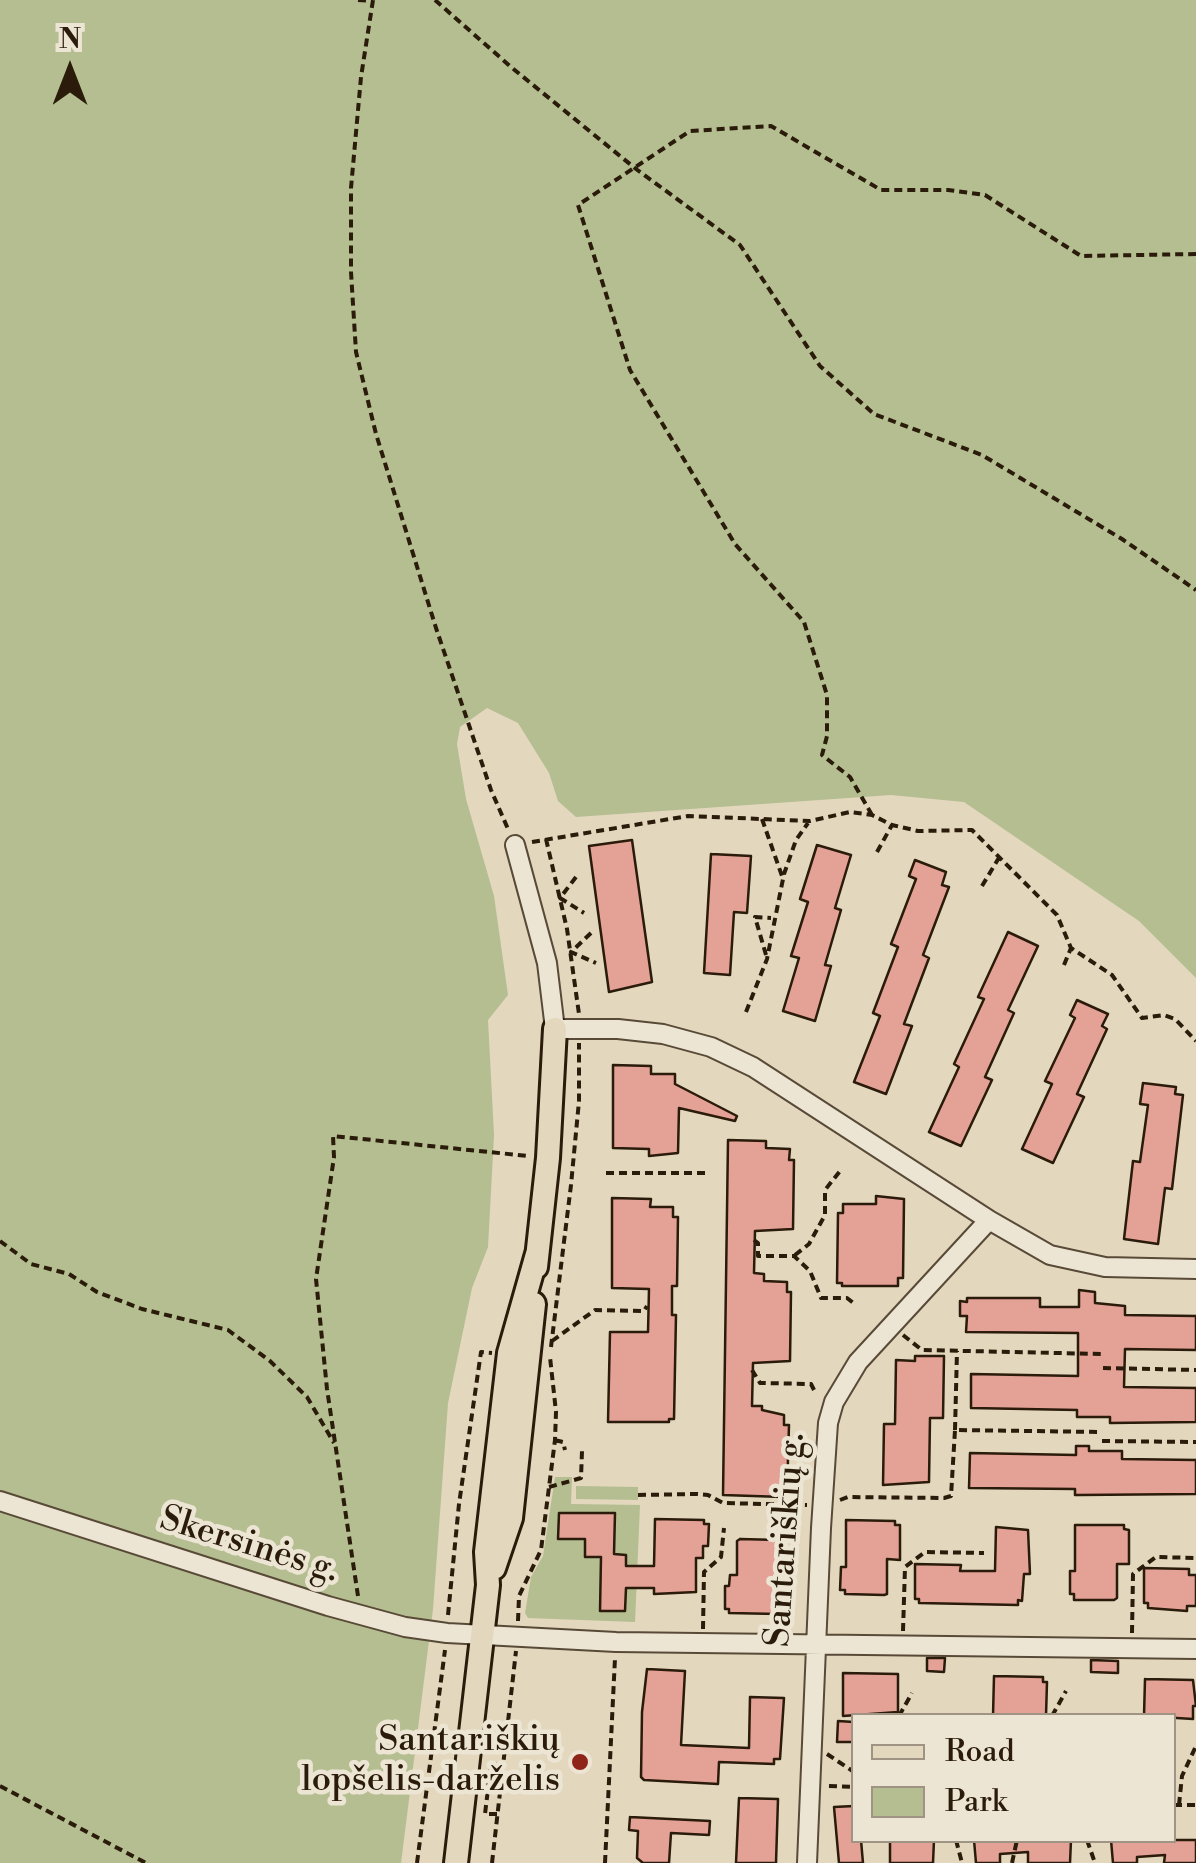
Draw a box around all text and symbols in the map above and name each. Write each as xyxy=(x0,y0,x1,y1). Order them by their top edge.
north arrow xyxy=(20,20,120,120)
text: N xyxy=(59,22,81,57)
street label: Santariškių g. xyxy=(759,1431,815,1649)
street label: Skersinės g. xyxy=(155,1499,343,1593)
legend xyxy=(851,1713,1176,1843)
place label: Santariškių lopšelis-darželis xyxy=(301,1721,560,1803)
text: Road xyxy=(945,1733,1015,1771)
marker: Santariškių lopšelis-darželis xyxy=(569,1751,591,1773)
text: Park xyxy=(945,1783,1007,1821)

